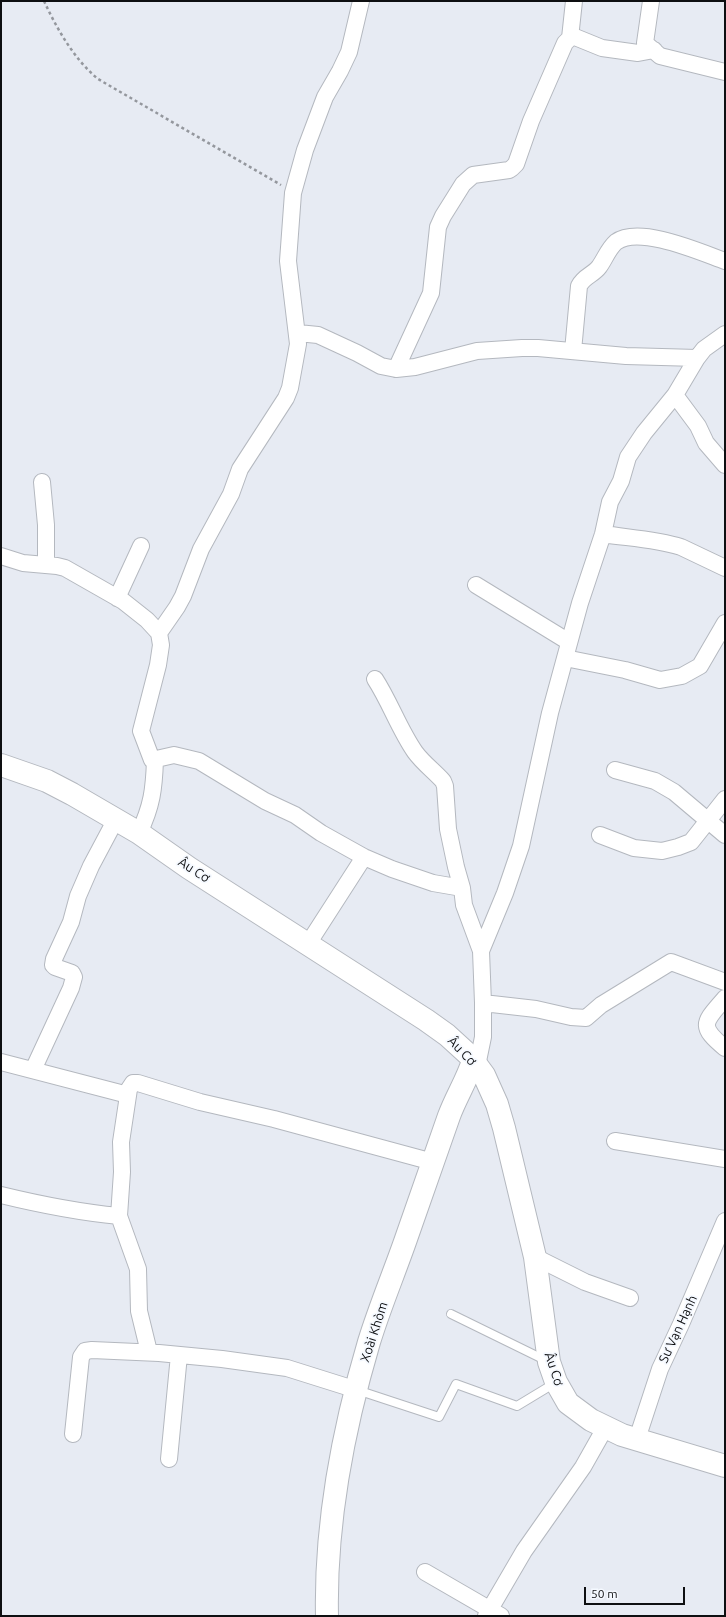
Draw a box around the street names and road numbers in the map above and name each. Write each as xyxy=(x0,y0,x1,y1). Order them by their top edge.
street label: Âu Cơ xyxy=(175,854,213,886)
street label: Âu Cơ xyxy=(444,1033,480,1069)
street label: Sư Vạn Hạnh xyxy=(655,1293,701,1365)
street label: Xoài Khòm xyxy=(357,1300,391,1364)
street label: Âu Cơ xyxy=(541,1350,567,1388)

